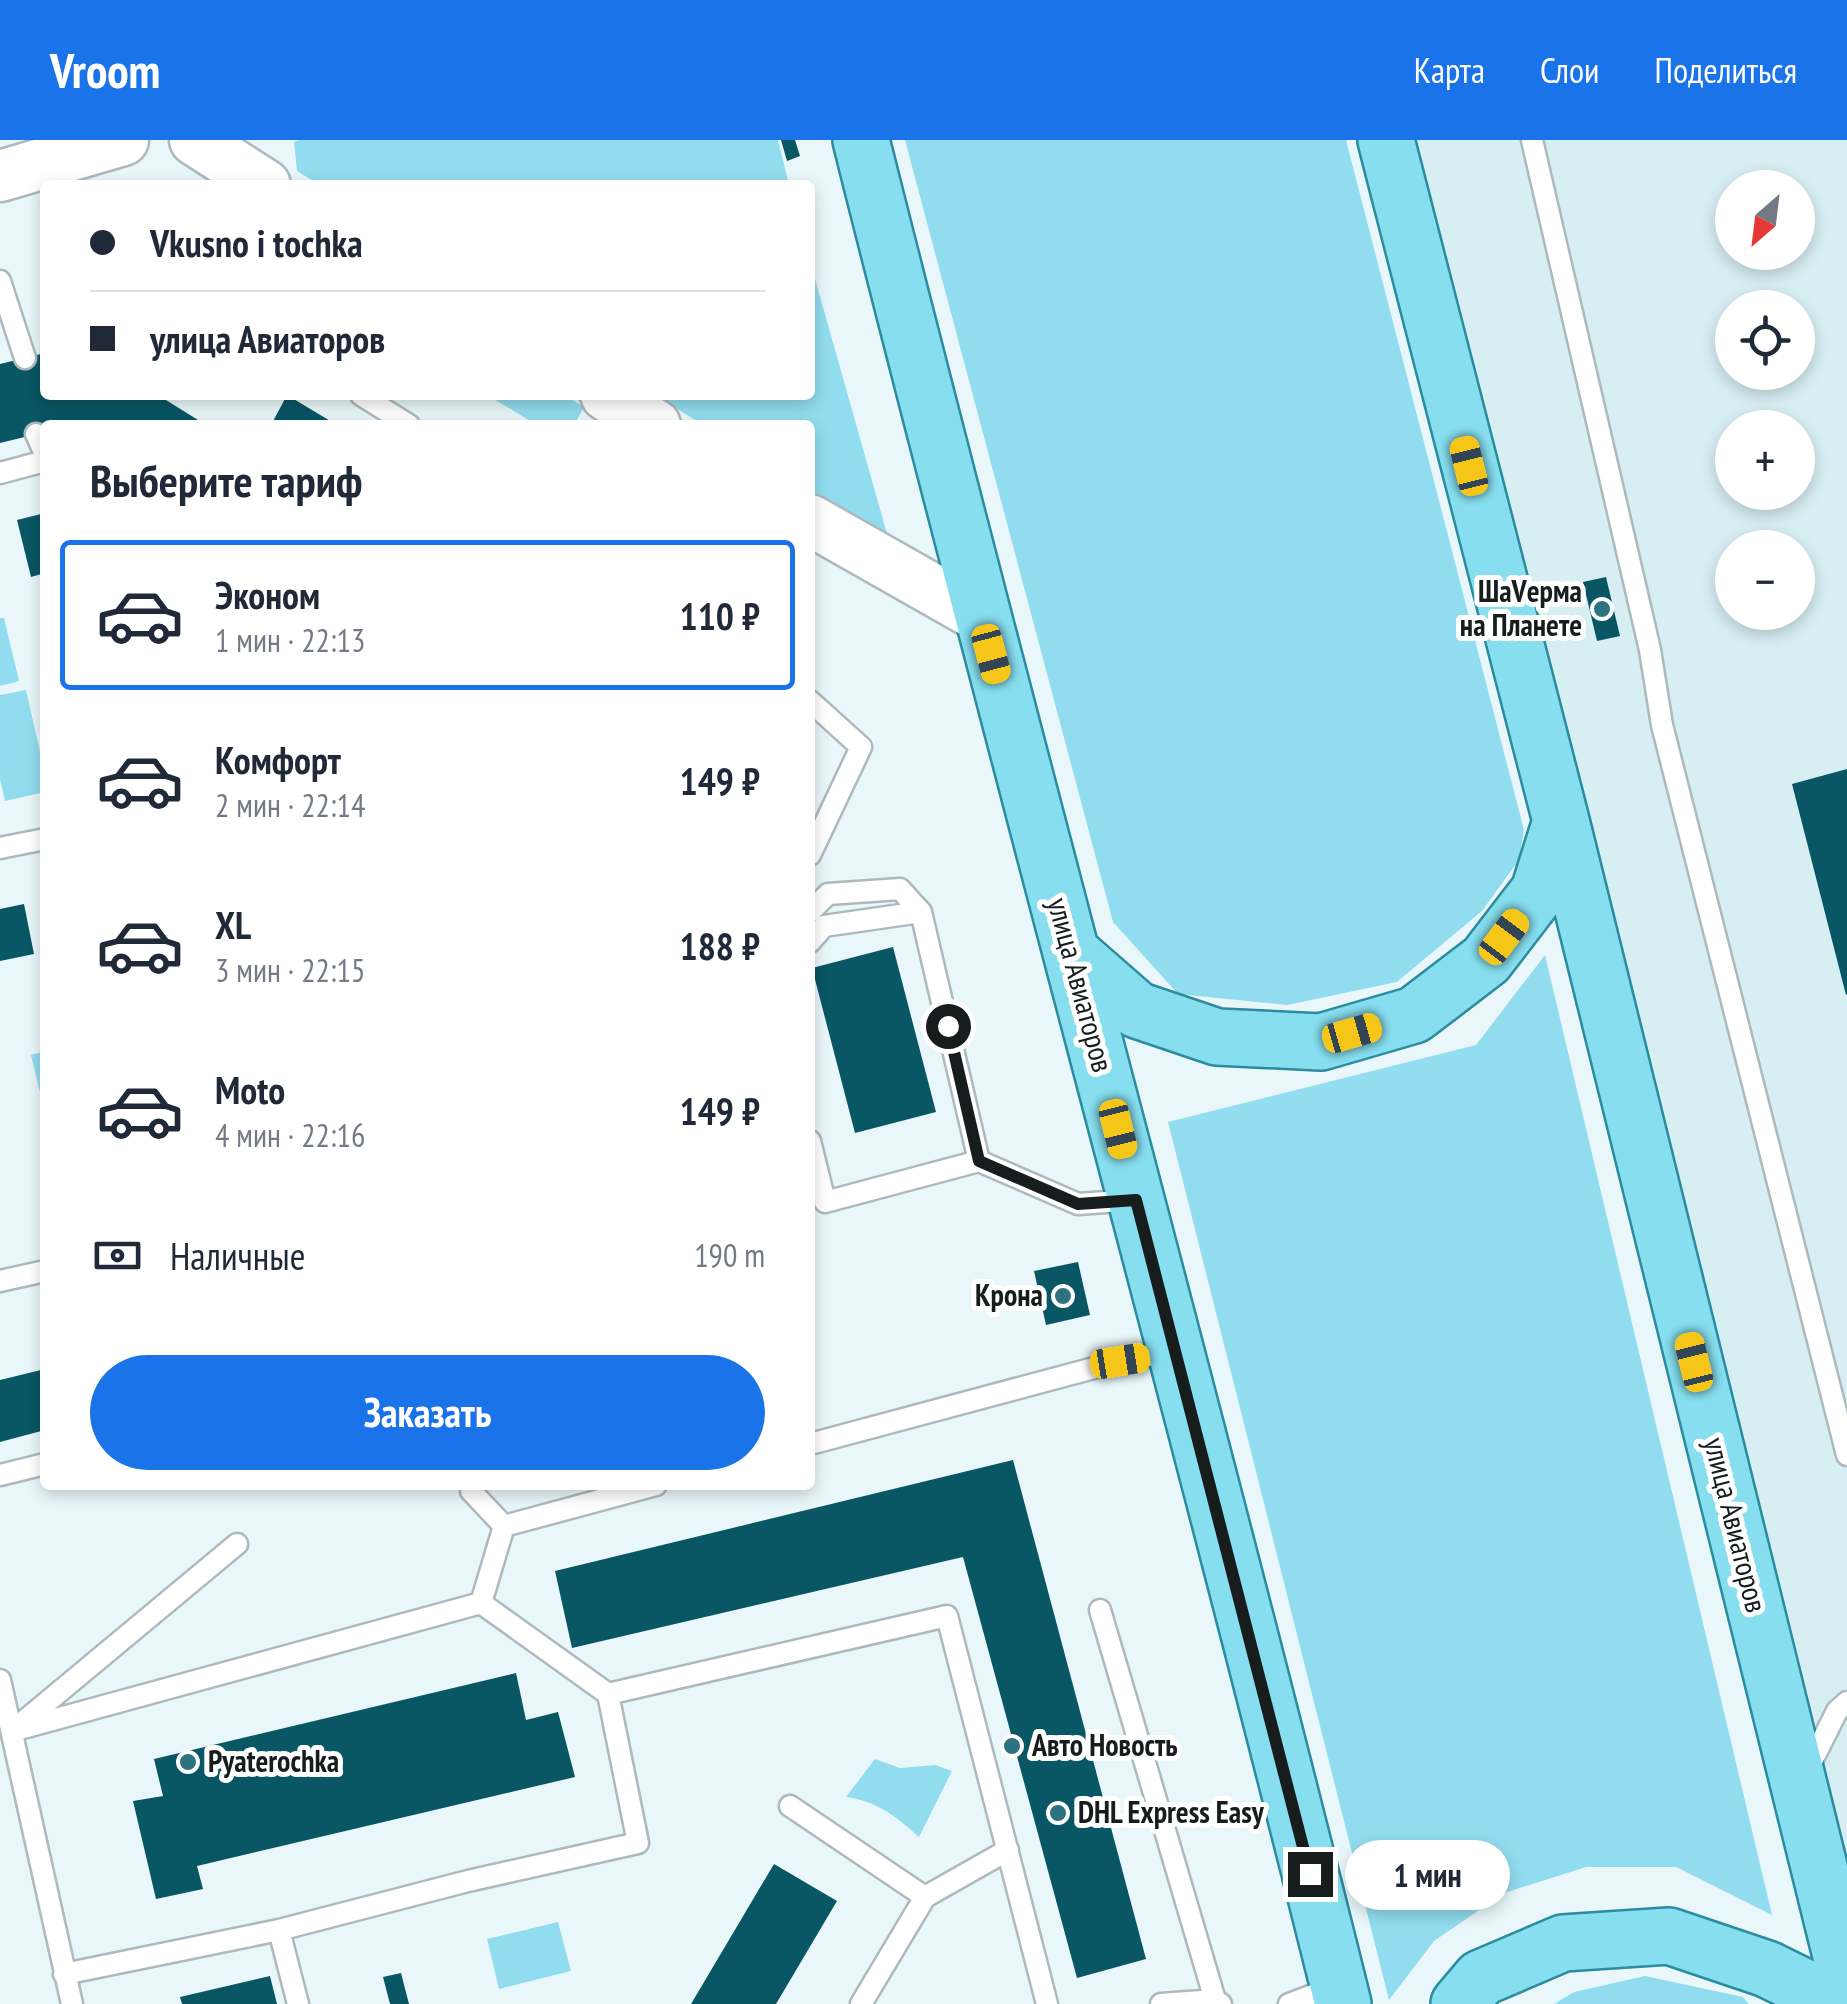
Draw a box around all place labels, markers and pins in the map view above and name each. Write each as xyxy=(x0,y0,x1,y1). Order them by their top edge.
place label: ШаVерма на Планете xyxy=(1460,571,1582,644)
marker: ШаVерма на Планете xyxy=(1591,598,1613,620)
place label: Крона xyxy=(975,1275,1043,1314)
marker: Крона xyxy=(1052,1285,1074,1307)
place label: Авто Новость xyxy=(1031,1725,1178,1764)
marker: Авто Новость xyxy=(1001,1735,1023,1757)
place label: Pyaterochka xyxy=(208,1741,339,1780)
marker: Pyaterochka xyxy=(177,1751,199,1773)
place label: DHL Express Easy xyxy=(1078,1792,1265,1831)
marker: DHL Express Easy xyxy=(1047,1802,1069,1824)

